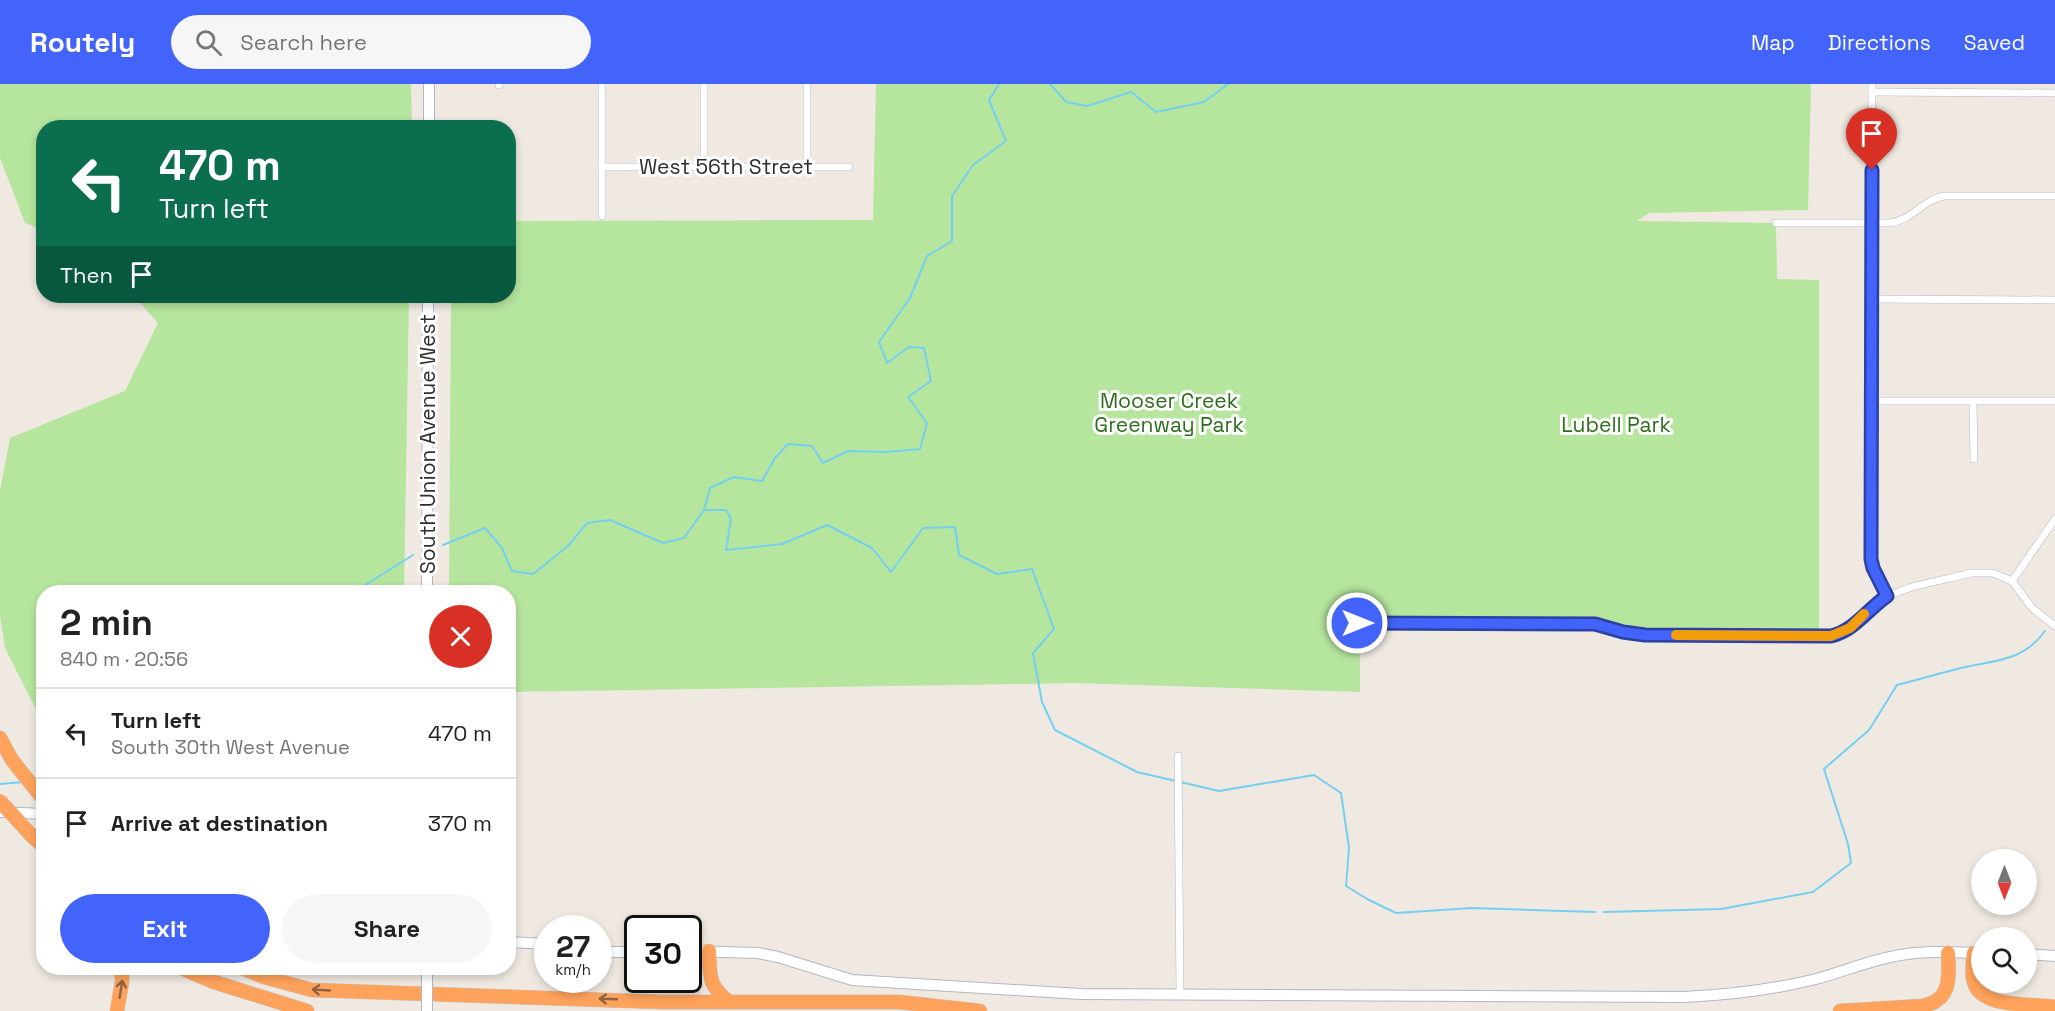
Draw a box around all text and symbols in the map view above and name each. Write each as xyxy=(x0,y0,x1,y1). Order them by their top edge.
search box xyxy=(171,15,591,69)
text: Routely xyxy=(30,24,135,60)
icon: search xyxy=(192,26,225,59)
text: Search here xyxy=(240,28,367,56)
text: Map xyxy=(1751,29,1795,56)
text: Directions xyxy=(1828,29,1931,56)
text: Saved xyxy=(1964,29,2025,56)
pin xyxy=(1846,108,1897,170)
icon: arrive xyxy=(1855,117,1888,150)
text: 470 m xyxy=(159,139,281,192)
icon: left xyxy=(60,144,138,222)
street label: West 56th Street xyxy=(639,153,813,180)
text: Turn left xyxy=(159,191,269,226)
icon: arrive xyxy=(125,258,158,291)
text: Then xyxy=(60,261,113,289)
street label: South Union Avenue West xyxy=(414,314,441,574)
park label: Mooser Creek Greenway Park xyxy=(1094,387,1244,438)
park label: Lubell Park xyxy=(1561,411,1671,438)
position arrow xyxy=(1325,591,1389,655)
text: 2 min xyxy=(60,600,153,646)
button: close xyxy=(429,605,492,668)
text: 840 m · 20:56 xyxy=(60,646,188,672)
text: Turn left xyxy=(111,706,201,734)
icon: left xyxy=(60,717,93,750)
text: 470 m xyxy=(428,719,492,747)
text: South 30th West Avenue xyxy=(111,734,350,760)
icon: arrive xyxy=(60,807,93,840)
text: Arrive at destination xyxy=(111,809,328,837)
text: 370 m xyxy=(428,809,492,837)
north arrow xyxy=(1971,849,2037,915)
map controls xyxy=(1971,849,2037,993)
button: Exit xyxy=(60,894,270,963)
button: Share xyxy=(282,894,492,963)
speed limit sign: 30 xyxy=(624,915,702,993)
text: 27 xyxy=(556,927,590,966)
button: search xyxy=(1971,927,2037,993)
text: km/h xyxy=(555,960,591,979)
one-way arrow xyxy=(115,980,126,1000)
one-way arrow xyxy=(311,985,331,996)
one-way arrow xyxy=(598,994,618,1005)

